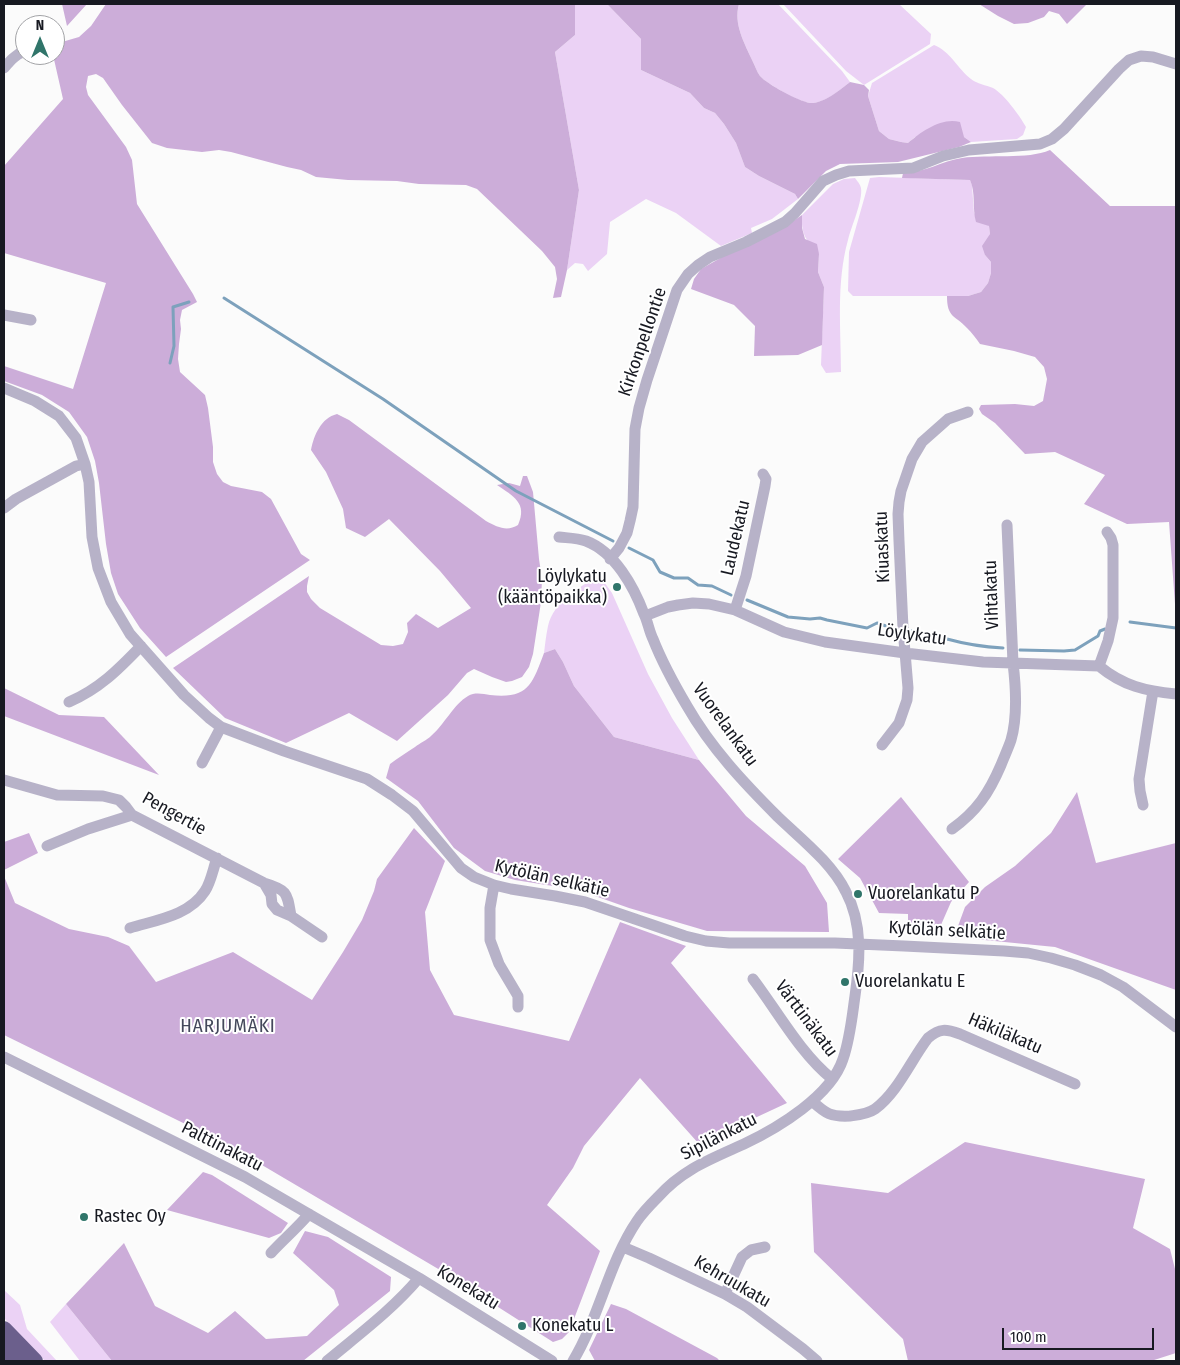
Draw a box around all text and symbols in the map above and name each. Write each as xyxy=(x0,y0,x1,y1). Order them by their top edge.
north arrow xyxy=(15,15,65,65)
text: N xyxy=(36,17,44,34)
street label: Kirkonpellontie xyxy=(614,285,672,399)
street label: Laudekatu xyxy=(717,498,755,578)
street label: Kiuaskatu xyxy=(871,511,895,583)
street label: Vihtakatu xyxy=(980,560,1004,630)
place label: Löylykatu (kääntöpaikka) xyxy=(498,566,607,608)
marker: Löylykatu (kääntöpaikka) xyxy=(611,581,623,593)
street label: Löylykatu xyxy=(876,619,948,651)
street label: Vuorelankatu xyxy=(688,679,762,771)
street label: Pengertie xyxy=(138,788,210,840)
street label: Kytölän selkätie xyxy=(492,855,612,903)
place label: Vuorelankatu P xyxy=(868,883,979,905)
marker: Vuorelankatu P xyxy=(852,888,864,900)
street label: Kytölän selkätie xyxy=(888,917,1006,945)
place label: Vuorelankatu E xyxy=(855,971,965,993)
street label: Värttinäkatu xyxy=(770,976,842,1062)
marker: Vuorelankatu E xyxy=(839,976,851,988)
street label: Häkiläkatu xyxy=(965,1009,1045,1059)
district label: HARJUMÄKI xyxy=(179,1016,277,1038)
street label: Sipilänkatu xyxy=(677,1109,761,1165)
street label: Palttinakatu xyxy=(178,1117,266,1177)
place label: Rastec Oy xyxy=(94,1206,166,1228)
marker: Rastec Oy xyxy=(78,1211,90,1223)
street label: Kehruukatu xyxy=(690,1251,774,1313)
street label: Konekatu xyxy=(433,1261,503,1315)
place label: Konekatu L xyxy=(532,1315,614,1337)
scale bar xyxy=(1005,1318,1158,1350)
marker: Konekatu L xyxy=(516,1320,528,1332)
text: 100 m xyxy=(1010,1328,1047,1346)

